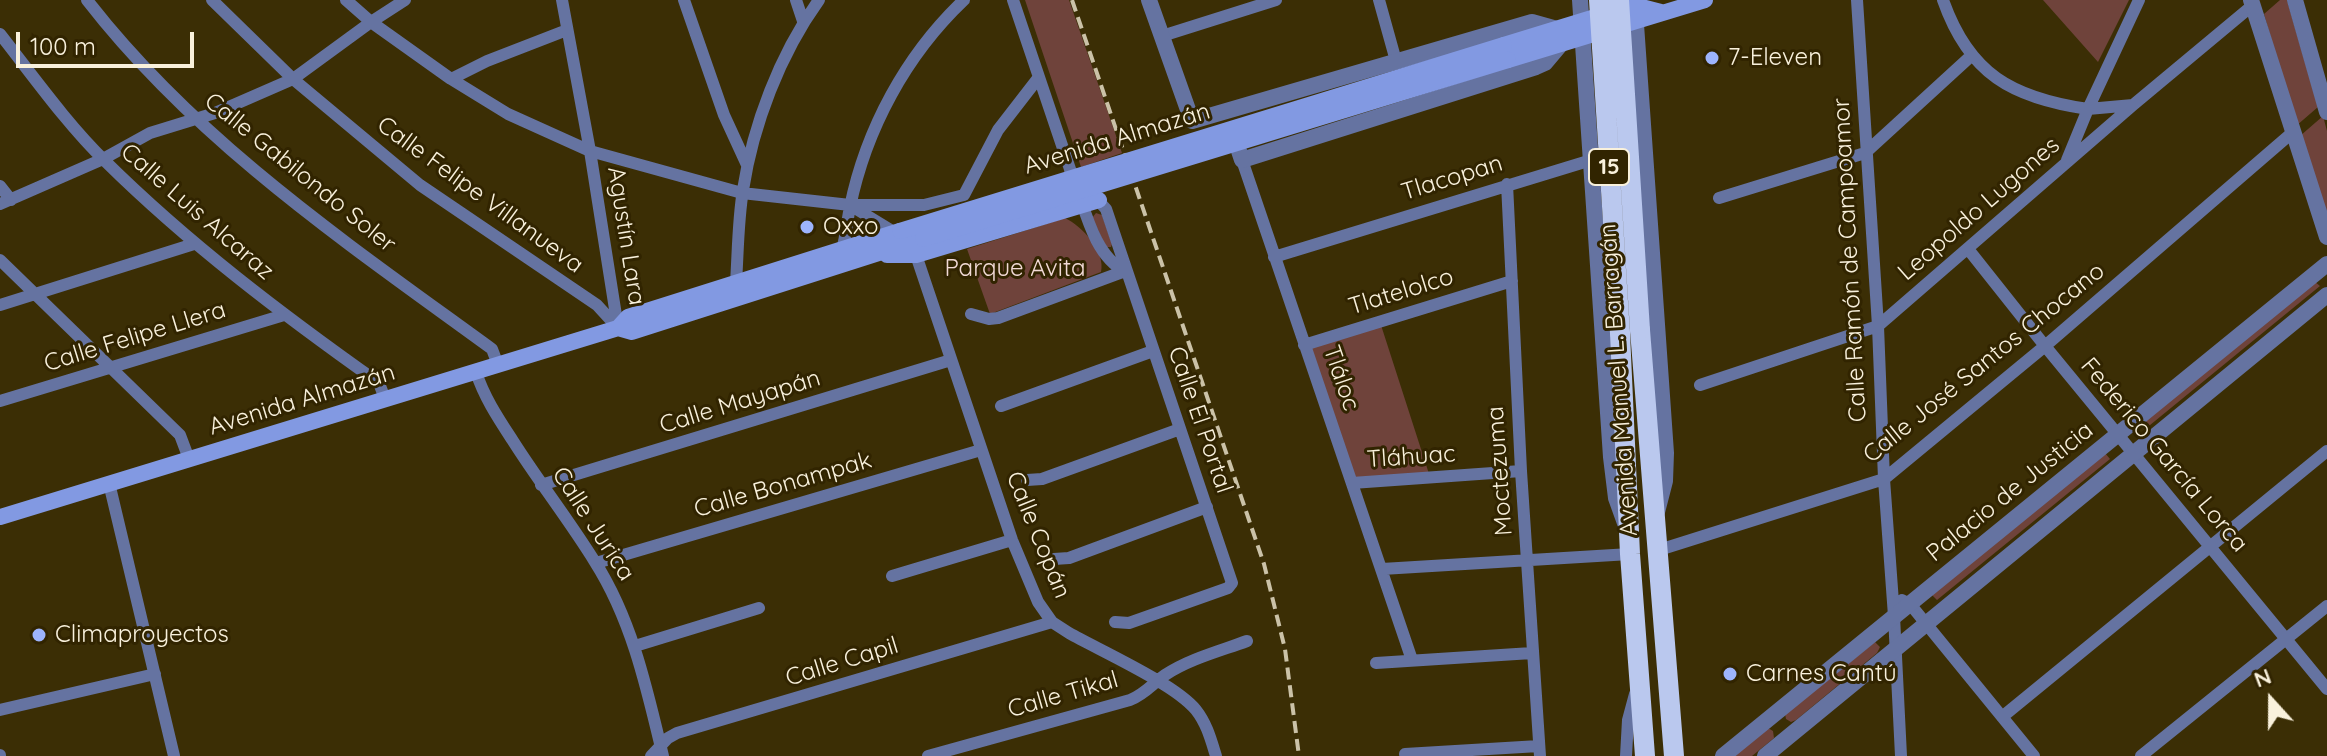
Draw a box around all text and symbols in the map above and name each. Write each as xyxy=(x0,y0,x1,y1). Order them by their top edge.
scale bar xyxy=(20,16,198,66)
text: 100 m xyxy=(30,31,96,61)
place label: 7-Eleven xyxy=(1728,44,1822,72)
marker: 7-Eleven xyxy=(1703,49,1721,67)
street label: Calle Gabilondo Soler xyxy=(199,87,401,259)
street label: Avenida Almazán xyxy=(1020,97,1214,181)
street label: Calle Ramón de Campoamor xyxy=(1827,97,1873,423)
street label: Calle Felipe Villanueva xyxy=(371,110,589,280)
street label: Leopoldo Lugones xyxy=(1892,131,2066,287)
street label: Calle Luis Alcaraz xyxy=(115,138,279,286)
street label: Tlacopan xyxy=(1398,149,1506,207)
road number: 15 xyxy=(1589,149,1629,185)
street label: Agustín Lara xyxy=(601,165,651,307)
place label: Oxxo xyxy=(823,213,879,241)
marker: Oxxo xyxy=(798,218,816,236)
street label: Avenida Manuel L. Barragán xyxy=(1594,223,1644,537)
park label: Parque Avita xyxy=(944,255,1086,283)
street label: Calle José Santos Chocano xyxy=(1858,257,2110,469)
street label: Tlatelolco xyxy=(1345,262,1457,322)
street label: Calle Felipe Llera xyxy=(41,296,229,378)
street label: Tláloc xyxy=(1317,342,1365,414)
street label: Calle El Portal xyxy=(1162,343,1238,497)
street label: Federico García Lorca xyxy=(2074,352,2254,558)
street label: Avenida Almazán xyxy=(205,358,399,442)
street label: Calle Mayapán xyxy=(656,364,824,440)
street label: Moctezuma xyxy=(1481,405,1519,537)
street label: Palacio de Justicia xyxy=(1921,416,2099,568)
street label: Tláhuac xyxy=(1366,440,1456,474)
street label: Calle Bonampak xyxy=(691,446,875,524)
street label: Calle Jurica xyxy=(546,462,640,586)
street label: Calle Copán xyxy=(1000,467,1076,603)
place label: Climaproyectos xyxy=(55,621,229,649)
marker: Climaproyectos xyxy=(30,626,48,644)
street label: Calle Capil xyxy=(782,631,902,693)
place label: Carnes Cantú xyxy=(1746,660,1897,688)
north arrow xyxy=(2231,660,2311,740)
text: N xyxy=(2250,662,2275,694)
marker: Carnes Cantú xyxy=(1721,665,1739,683)
street label: Calle Tikal xyxy=(1004,666,1122,724)

